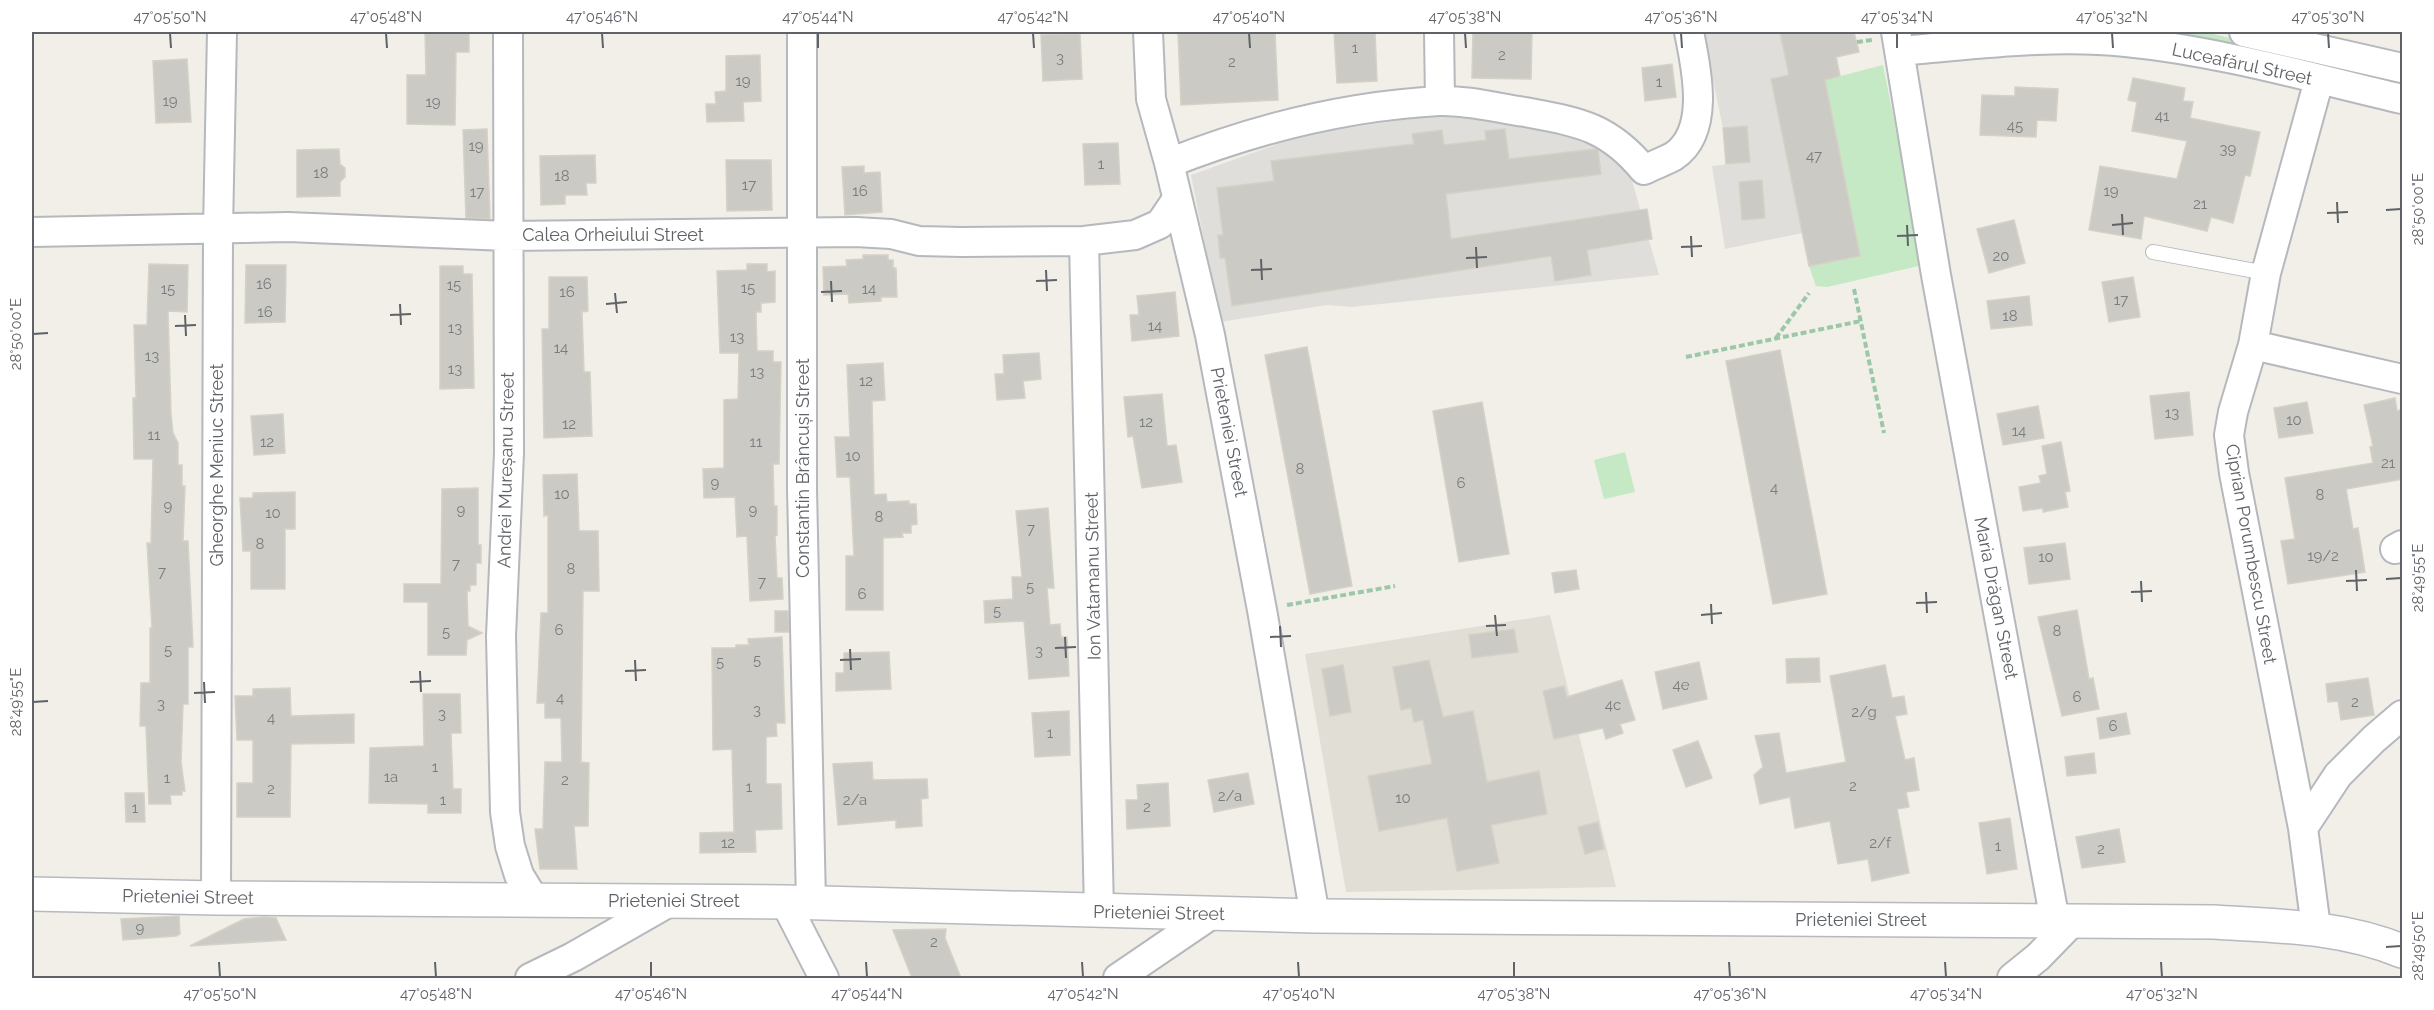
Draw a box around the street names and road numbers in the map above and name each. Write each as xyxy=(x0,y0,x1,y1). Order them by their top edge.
street label: Luceafărul Street xyxy=(2170,38,2314,89)
street label: Calea Orheiului Street xyxy=(522,224,704,245)
street label: Constantin Brâncuși Street xyxy=(792,358,813,578)
street label: Gheorghe Meniuc Street xyxy=(206,363,227,567)
street label: Prieteniei Street xyxy=(1207,365,1252,499)
street label: Andrei Mureșanu Street xyxy=(493,372,518,568)
street label: Ciprian Porumbescu Street xyxy=(2222,442,2281,666)
street label: Ion Vatamanu Street xyxy=(1081,492,1104,660)
street label: Maria Drăgan Street xyxy=(1970,515,2023,681)
street label: Prieteniei Street xyxy=(122,885,254,908)
street label: Prieteniei Street xyxy=(608,890,740,911)
street label: Prieteniei Street xyxy=(1093,901,1225,924)
street label: Prieteniei Street xyxy=(1795,909,1927,930)

